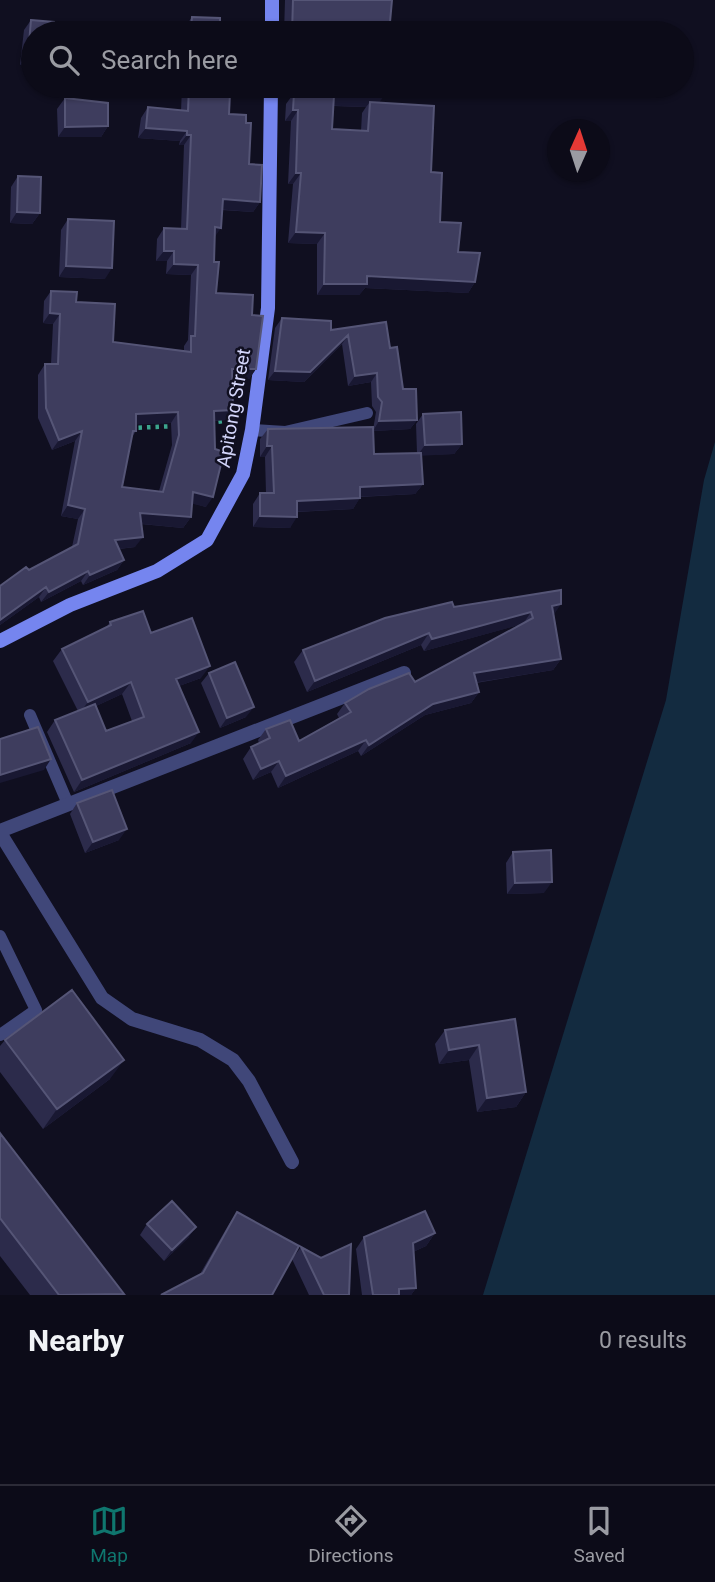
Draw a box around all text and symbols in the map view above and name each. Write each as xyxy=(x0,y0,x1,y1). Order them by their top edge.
search box xyxy=(21,21,694,98)
icon: search xyxy=(45,41,83,79)
text: Search here xyxy=(101,45,238,75)
north arrow xyxy=(547,119,610,182)
street label: Apitong Street xyxy=(212,347,255,469)
text: Nearby xyxy=(28,1323,124,1358)
text: 0 results xyxy=(599,1327,687,1354)
tab: Map xyxy=(90,1502,128,1567)
tab: Directions xyxy=(308,1502,393,1567)
tab: Saved xyxy=(574,1502,625,1567)

